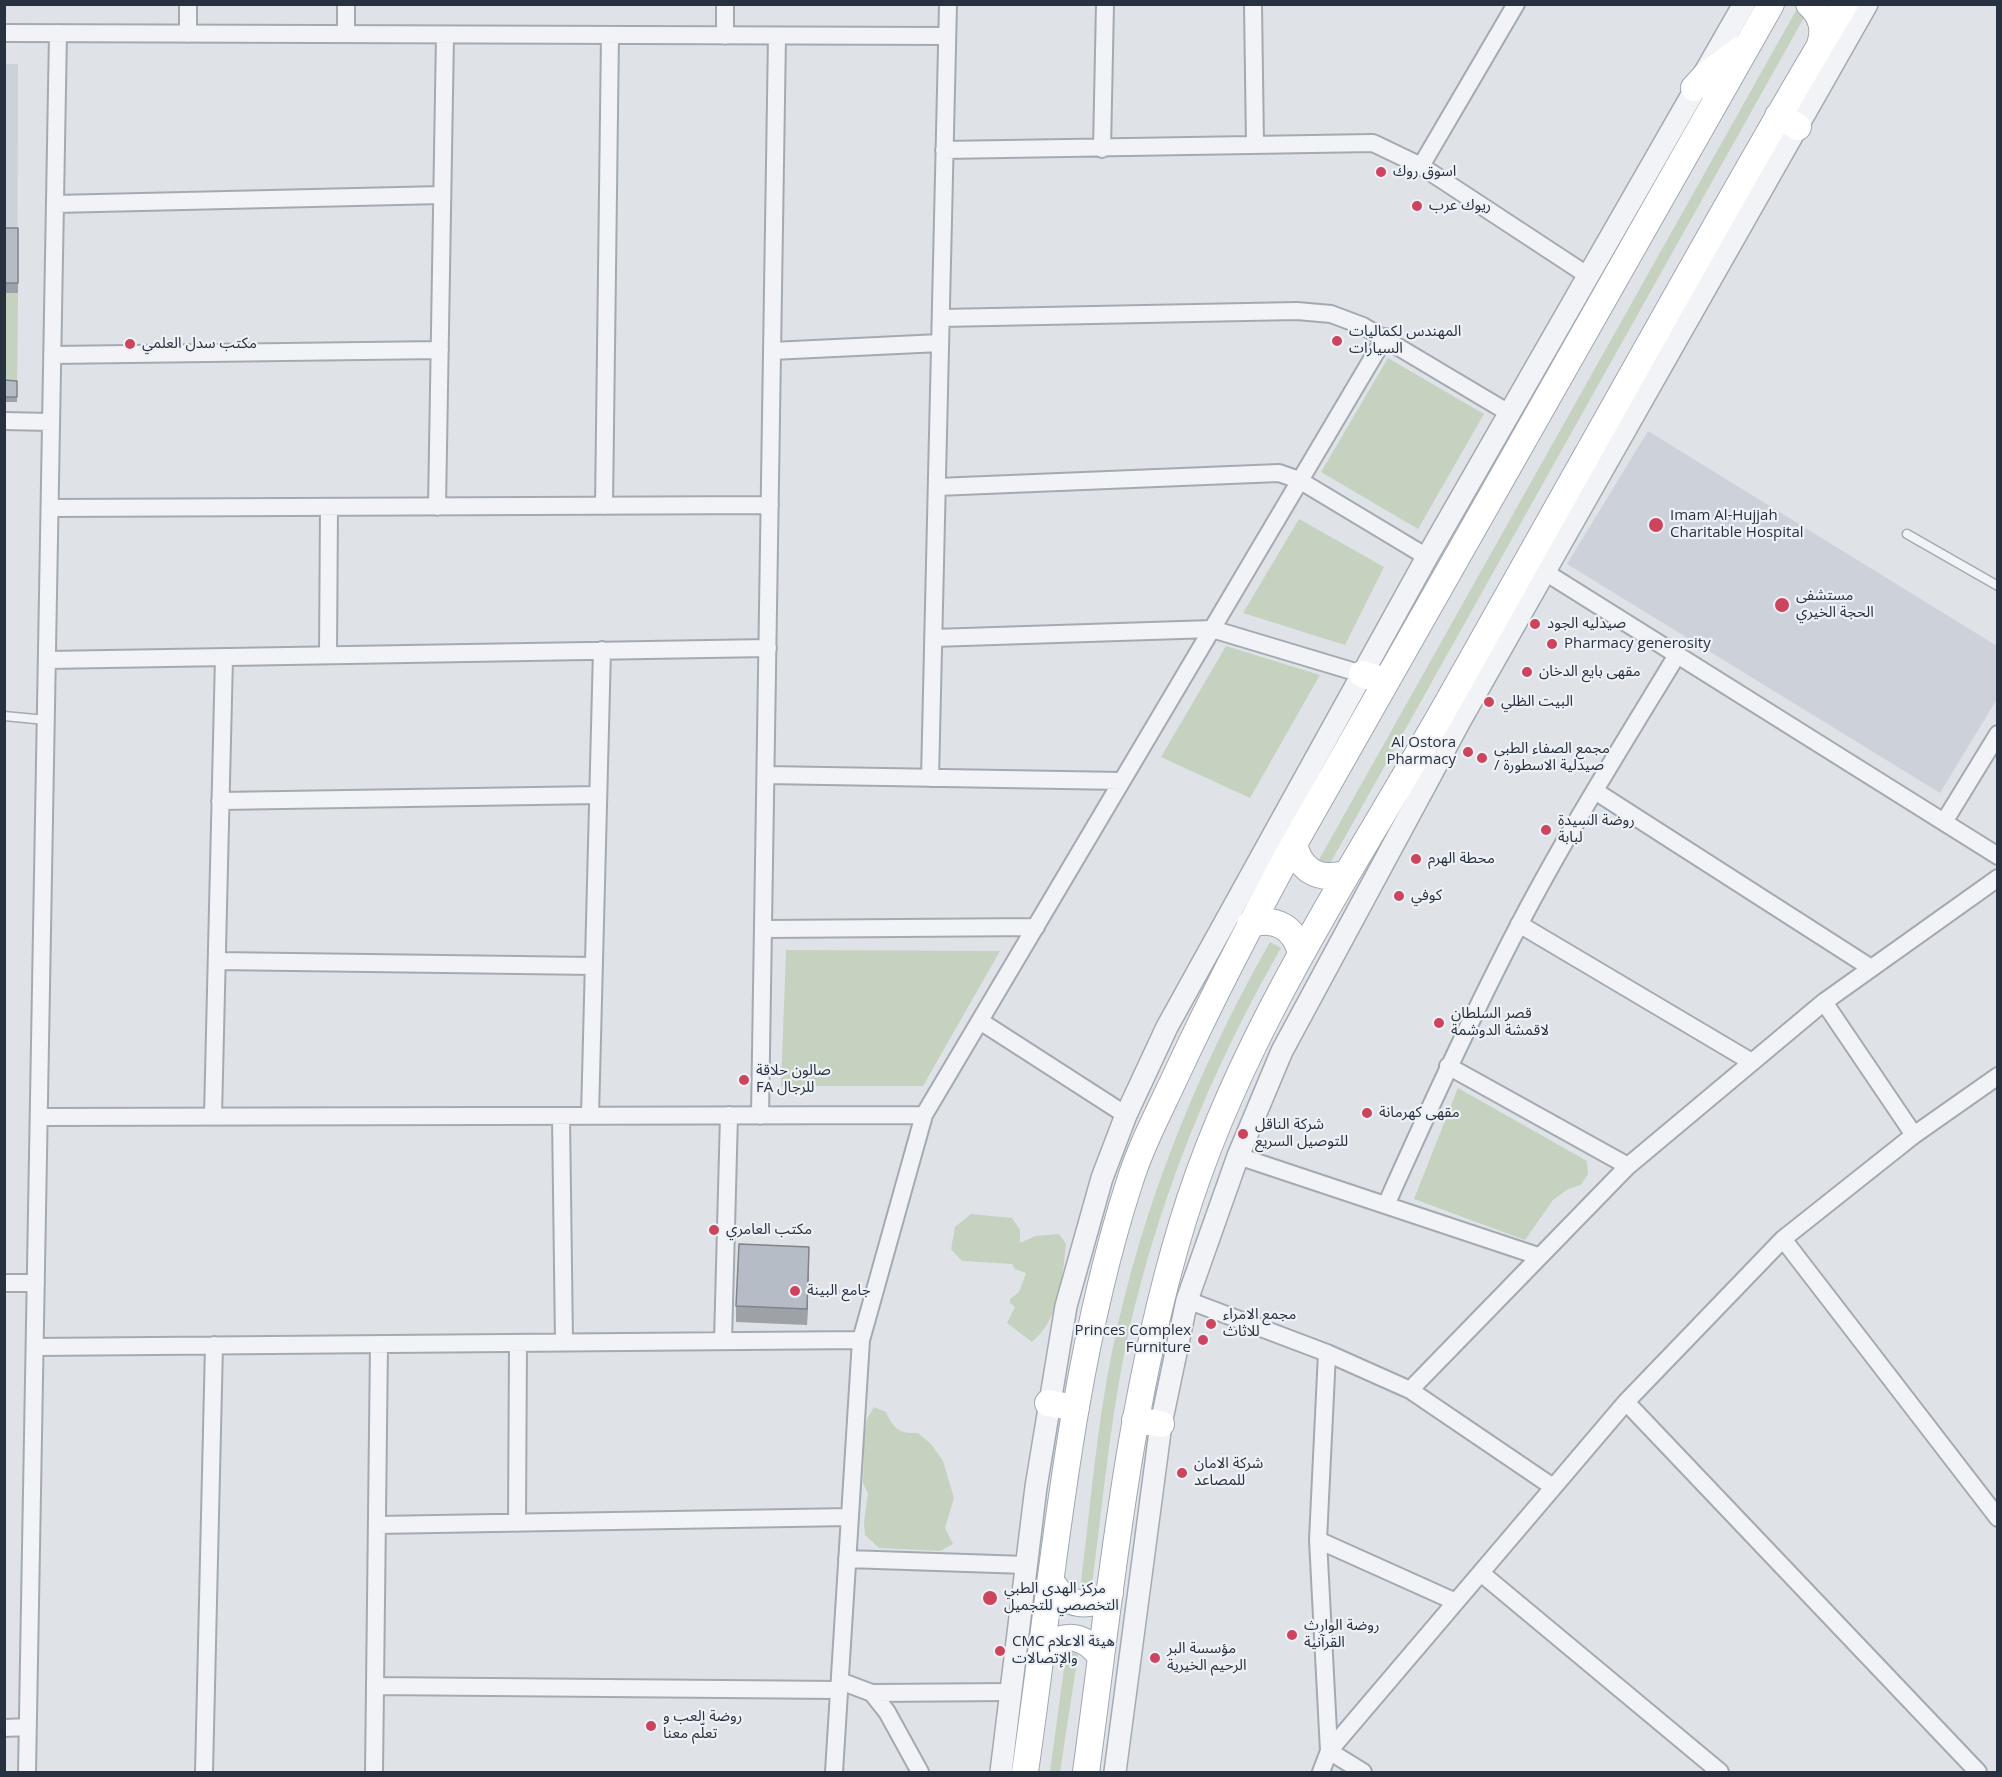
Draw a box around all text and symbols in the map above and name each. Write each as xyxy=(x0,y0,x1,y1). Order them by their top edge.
place label: اسوق روك xyxy=(1393,163,1456,181)
marker: اسوق روك xyxy=(1374,165,1388,179)
place label: ريوك عرب xyxy=(1429,197,1491,215)
marker: ريوك عرب xyxy=(1410,199,1424,213)
place label: المهندس لكماليات السيارات xyxy=(1349,323,1461,358)
marker: المهندس لكماليات السيارات xyxy=(1330,334,1344,348)
place label: مكتب سدل العلمي xyxy=(142,335,257,353)
marker: مكتب سدل العلمي xyxy=(123,337,137,351)
place label: Imam Al-Hujjah Charitable Hospital xyxy=(1670,507,1804,542)
marker: Imam Al-Hujjah Charitable Hospital xyxy=(1647,516,1665,534)
place label: مستشفى الحجة الخيري xyxy=(1796,587,1874,622)
marker: مستشفى الحجة الخيري xyxy=(1773,596,1791,614)
place label: صيدليه الجود xyxy=(1547,615,1626,633)
marker: صيدليه الجود xyxy=(1528,617,1542,631)
place label: Pharmacy generosity xyxy=(1564,635,1711,653)
marker: Pharmacy generosity xyxy=(1545,637,1559,651)
place label: مقهى بايع الدخان xyxy=(1539,663,1641,681)
marker: مقهى بايع الدخان xyxy=(1520,665,1534,679)
place label: البيت الظلي xyxy=(1501,693,1573,711)
marker: البيت الظلي xyxy=(1482,695,1496,709)
place label: Al Ostora Pharmacy xyxy=(1386,734,1456,769)
place label: مجمع الصفاء الطبي / صيدلية الاسطورة xyxy=(1494,740,1610,775)
marker: Al Ostora Pharmacy xyxy=(1461,745,1475,759)
marker: مجمع الصفاء الطبي / صيدلية الاسطورة xyxy=(1475,751,1489,765)
place label: روضة السيدة لبابة xyxy=(1558,812,1635,847)
marker: روضة السيدة لبابة xyxy=(1539,823,1553,837)
place label: محطة الهرم xyxy=(1428,850,1495,868)
marker: محطة الهرم xyxy=(1409,852,1423,866)
place label: كوفي xyxy=(1411,887,1442,905)
marker: كوفي xyxy=(1392,889,1406,903)
place label: قصر السلطان لاقمشة الدوشمة xyxy=(1451,1005,1549,1040)
marker: قصر السلطان لاقمشة الدوشمة xyxy=(1432,1016,1446,1030)
place label: صالون حلاقة FA للرجال xyxy=(756,1062,831,1097)
marker: صالون حلاقة FA للرجال xyxy=(737,1073,751,1087)
place label: مقهى كهرمانة xyxy=(1379,1104,1460,1122)
marker: مقهى كهرمانة xyxy=(1360,1106,1374,1120)
place label: شركة الناقل للتوصيل السريع xyxy=(1255,1116,1348,1151)
marker: شركة الناقل للتوصيل السريع xyxy=(1236,1127,1250,1141)
place label: مكتب العامري xyxy=(726,1221,812,1239)
marker: مكتب العامري xyxy=(707,1223,721,1237)
place label: جامع البينة xyxy=(807,1282,871,1300)
marker: جامع البينة xyxy=(788,1284,802,1298)
place label: مجمع الامراء للاثاث xyxy=(1223,1306,1296,1341)
marker: مجمع الامراء للاثاث xyxy=(1204,1317,1218,1331)
place label: Princes Complex Furniture xyxy=(1075,1322,1191,1357)
marker: Princes Complex Furniture xyxy=(1196,1333,1210,1347)
place label: شركة الامان للمصاعد xyxy=(1194,1455,1263,1490)
marker: شركة الامان للمصاعد xyxy=(1175,1466,1189,1480)
place label: مركز الهدى الطبي التخصصي للتجميل xyxy=(1004,1580,1119,1615)
marker: مركز الهدى الطبي التخصصي للتجميل xyxy=(981,1589,999,1607)
place label: روضة الوارث القرآنية xyxy=(1304,1617,1379,1652)
marker: روضة الوارث القرآنية xyxy=(1285,1628,1299,1642)
place label: CMC هيئة الاعلام والإتصالات xyxy=(1012,1633,1115,1668)
place label: مؤسسة البر الرحيم الخيرية xyxy=(1167,1640,1246,1675)
marker: CMC هيئة الاعلام والإتصالات xyxy=(993,1644,1007,1658)
marker: مؤسسة البر الرحيم الخيرية xyxy=(1148,1651,1162,1665)
place label: روضة إلعب و تعلّم معنا xyxy=(663,1708,742,1743)
marker: روضة إلعب و تعلّم معنا xyxy=(644,1719,658,1733)

